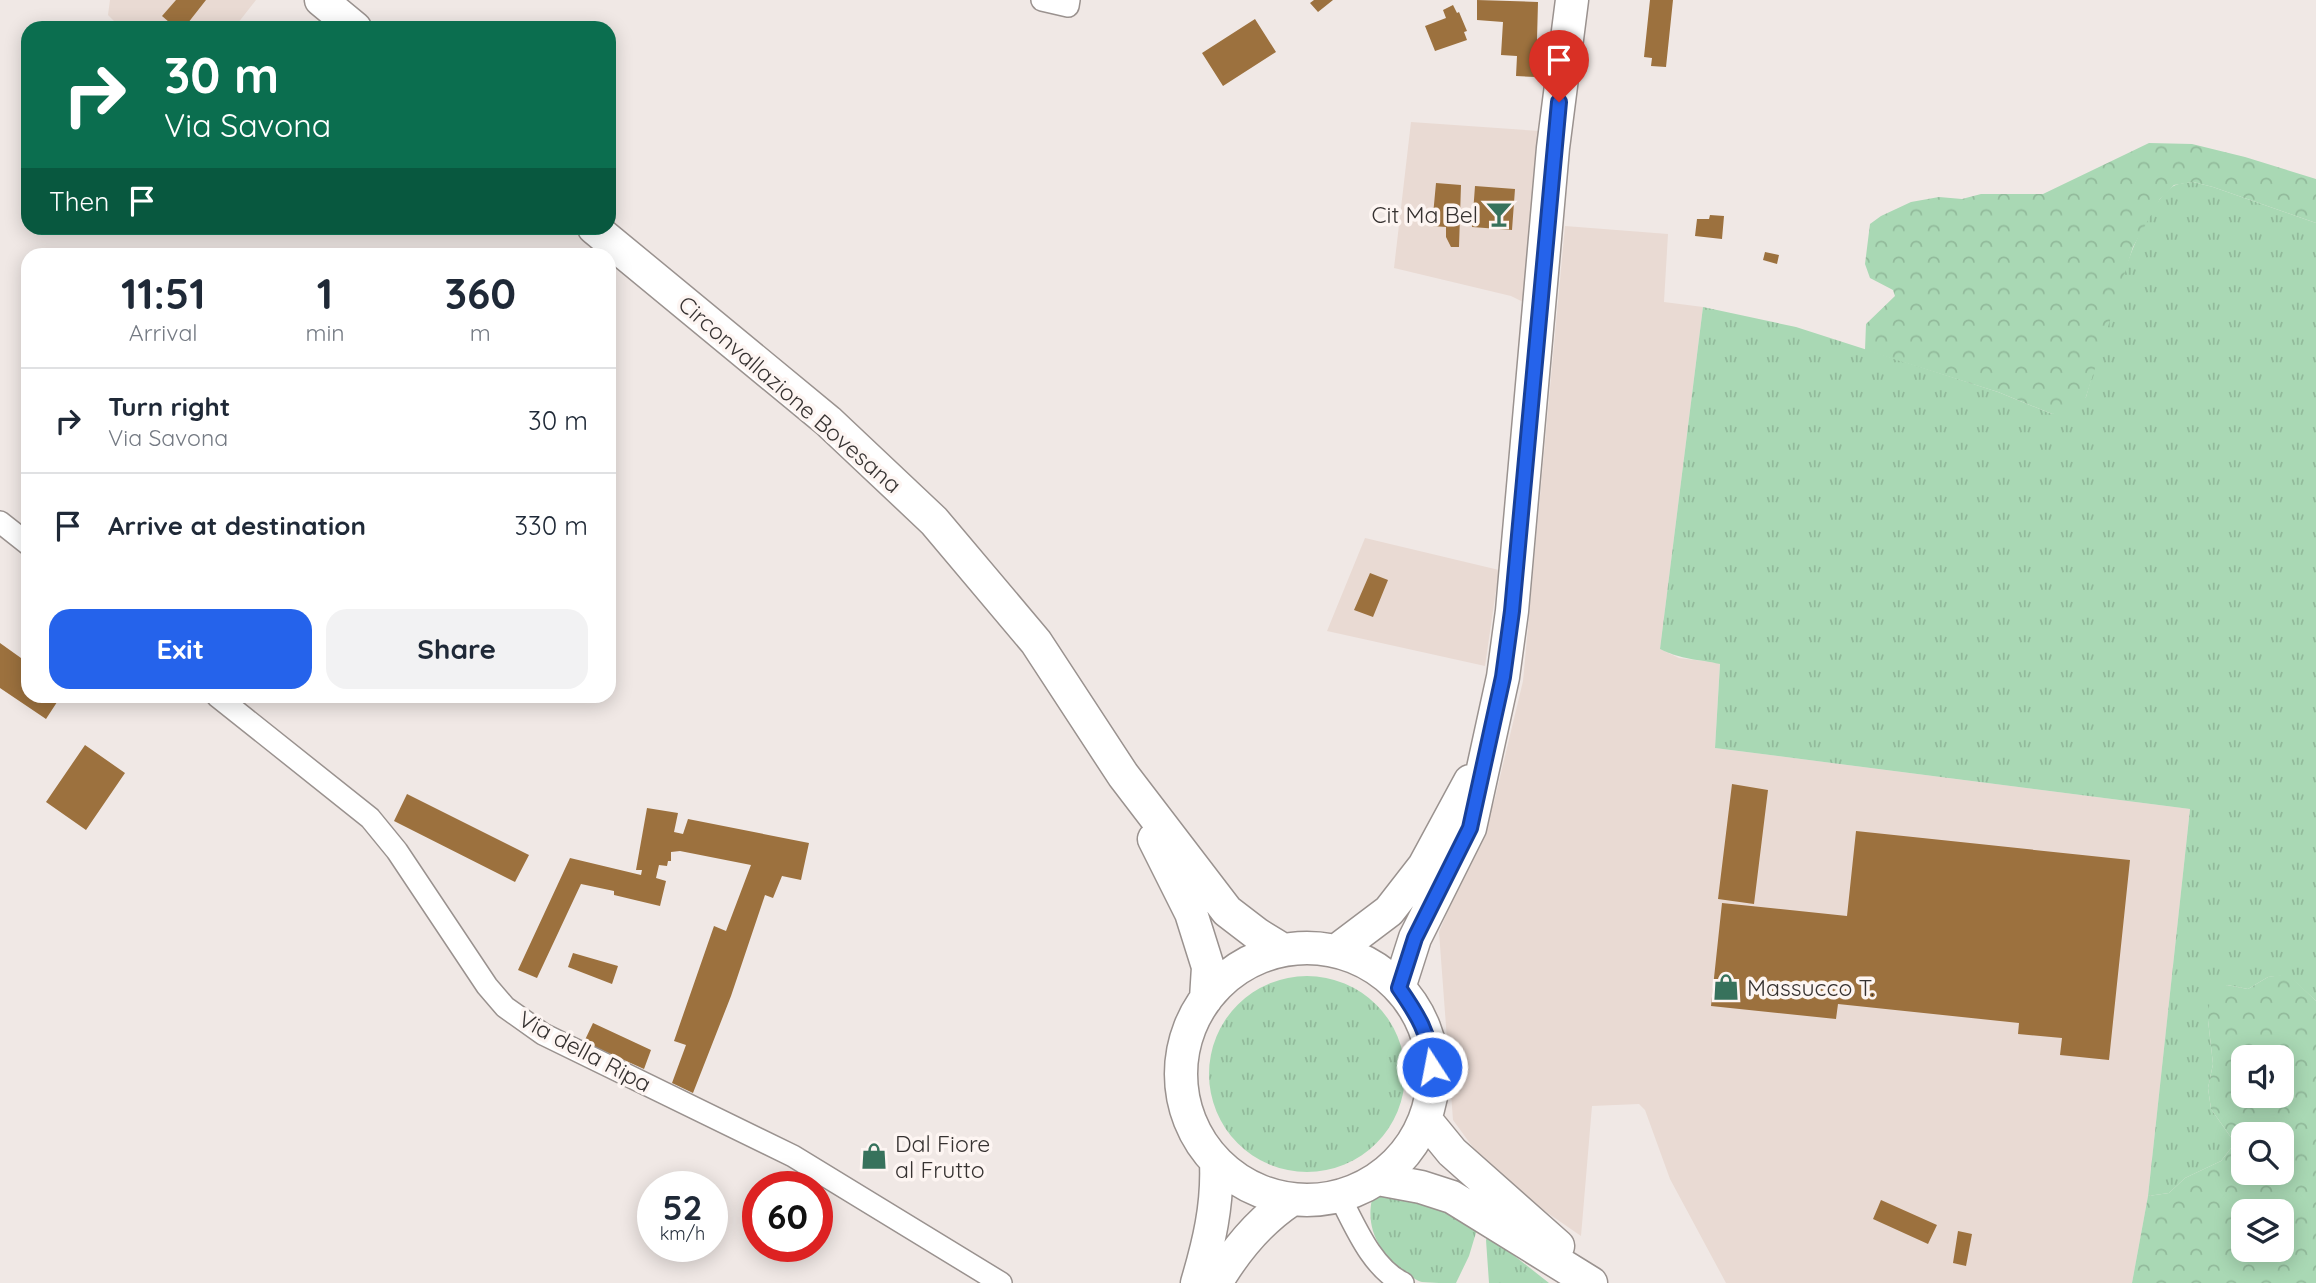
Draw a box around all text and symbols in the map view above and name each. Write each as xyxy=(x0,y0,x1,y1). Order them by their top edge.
pin xyxy=(1529,30,1589,102)
icon: arrive xyxy=(1540,41,1578,79)
text: 30 m xyxy=(164,44,279,105)
icon: right xyxy=(49,49,140,140)
text: Via Savona xyxy=(164,105,331,145)
icon: arrive xyxy=(123,182,161,220)
text: Then xyxy=(49,185,109,218)
bar icon: Cit Ma Bel xyxy=(1484,199,1514,229)
place label: Cit Ma Bel xyxy=(1372,200,1478,229)
text: 11:51 xyxy=(121,267,206,320)
text: 1 xyxy=(317,267,333,320)
text: 360 xyxy=(445,267,516,320)
street label: Circonvallazione Bovesana xyxy=(672,289,908,499)
text: Arrival xyxy=(129,318,198,347)
text: min xyxy=(305,318,345,347)
text: m xyxy=(470,318,491,347)
text: Turn right xyxy=(108,390,230,423)
icon: right xyxy=(49,402,87,440)
text: 30 m xyxy=(528,404,588,437)
text: Via Savona xyxy=(108,423,228,452)
icon: arrive xyxy=(49,507,87,545)
text: Arrive at destination xyxy=(108,509,366,542)
text: 330 m xyxy=(514,509,588,542)
button: Exit xyxy=(49,609,312,689)
button: Share xyxy=(326,609,588,689)
shop icon: Massucco T. xyxy=(1711,972,1741,1002)
place label: Massucco T. xyxy=(1747,973,1874,1002)
street label: Via della Ripa xyxy=(514,1004,656,1098)
position arrow xyxy=(1395,1030,1469,1104)
map controls xyxy=(2231,1045,2294,1262)
button: sound xyxy=(2231,1045,2294,1108)
button: search xyxy=(2231,1122,2294,1185)
place label: Dal Fiore al Frutto xyxy=(895,1129,990,1184)
shop icon: Dal Fiore al Frutto xyxy=(859,1141,889,1171)
speed limit sign: 60 xyxy=(742,1171,833,1262)
text: 52 xyxy=(662,1185,703,1229)
button: layers xyxy=(2231,1199,2294,1262)
text: km/h xyxy=(660,1222,705,1245)

